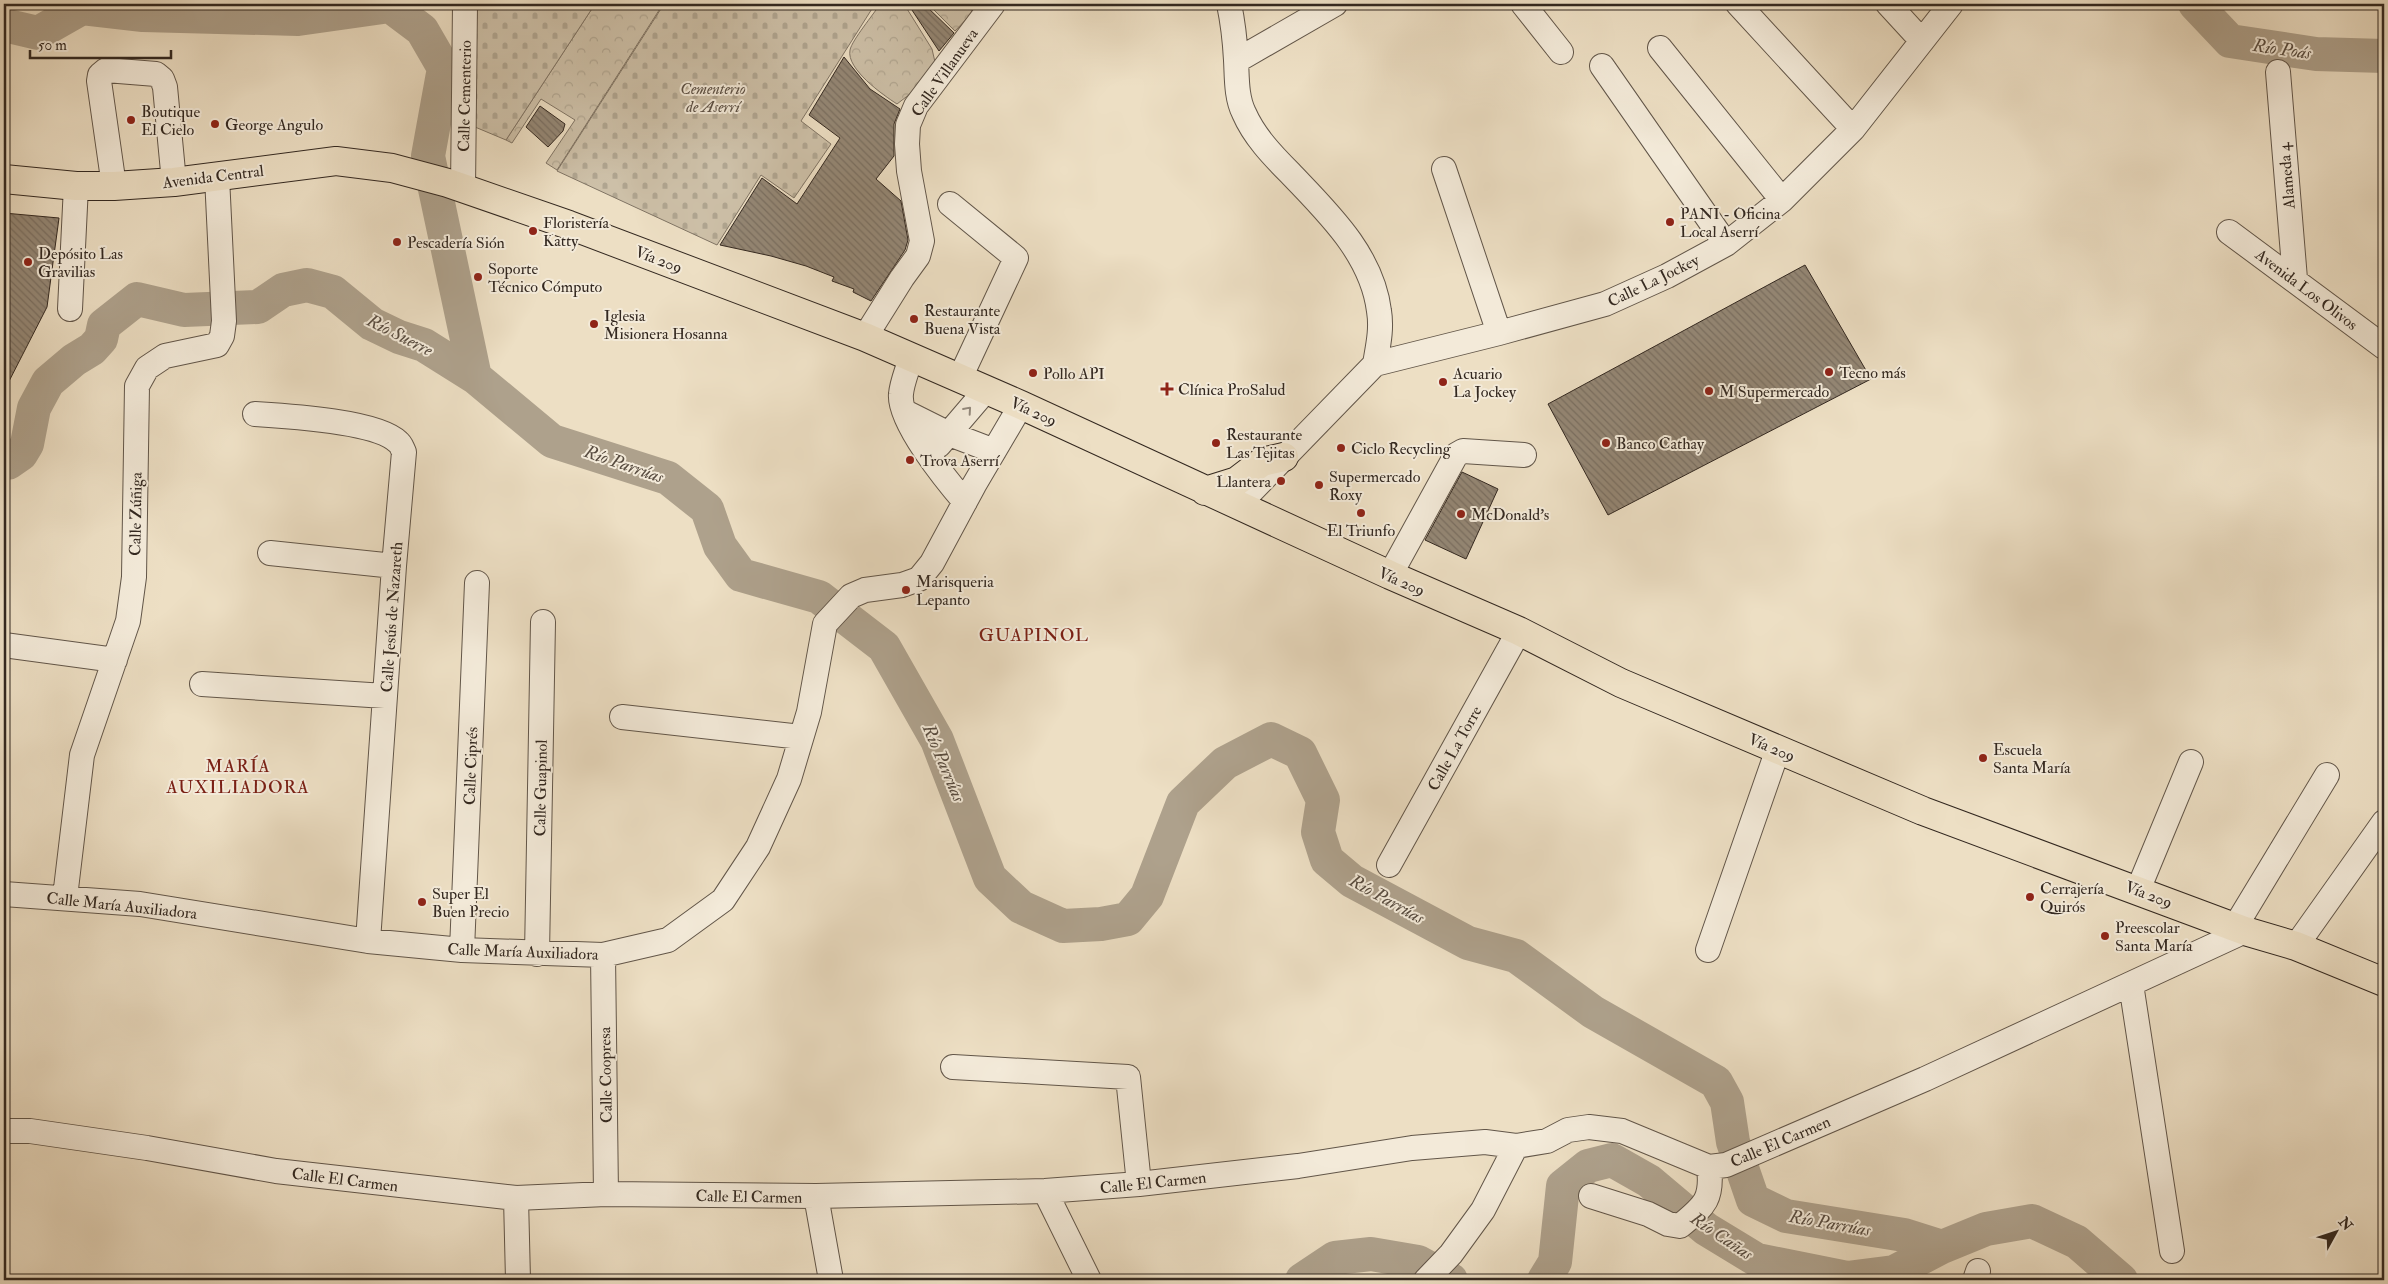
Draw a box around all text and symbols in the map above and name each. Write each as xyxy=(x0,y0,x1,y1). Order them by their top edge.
street label: Calle Villanueva xyxy=(907,24,983,121)
scale bar xyxy=(30,28,171,60)
water label: Río Poás xyxy=(2250,34,2314,65)
text: 50 m xyxy=(38,36,67,55)
street label: Calle Cementerio xyxy=(454,40,476,152)
park label: Cementerio de Aserrí xyxy=(680,79,746,117)
place label: Boutique El Cielo xyxy=(141,102,200,140)
marker: Boutique El Cielo xyxy=(125,114,137,126)
place label: George Angulo xyxy=(225,115,323,135)
marker: George Angulo xyxy=(209,118,221,130)
street label: Alameda 4 xyxy=(2274,141,2300,211)
street label: Avenida Central xyxy=(160,161,265,193)
place label: PANI - Oficina Local Aserrí xyxy=(1680,204,1781,242)
place label: Floristería Katty xyxy=(543,213,610,251)
marker: PANI - Oficina Local Aserrí xyxy=(1664,216,1676,228)
marker: Floristería Katty xyxy=(527,225,539,237)
place label: Pescadería Sión xyxy=(407,233,505,253)
marker: Pescadería Sión xyxy=(391,236,403,248)
street label: Vía 209 xyxy=(632,242,685,278)
place label: Depósito Las Gravilias xyxy=(38,244,123,282)
street label: Avenida Los Olivos xyxy=(2251,244,2361,335)
street label: Calle La Jockey xyxy=(1604,250,1704,313)
marker: Depósito Las Gravilias xyxy=(22,256,34,268)
place label: Soporte Técnico Cómputo xyxy=(488,259,603,298)
marker: Soporte Técnico Cómputo xyxy=(472,271,484,283)
place label: Restaurante Buena Vista xyxy=(924,301,1001,339)
place label: Iglesia Misionera Hosanna xyxy=(604,306,728,344)
water label: Río Suerre xyxy=(362,309,438,362)
marker: Restaurante Buena Vista xyxy=(908,313,920,325)
marker: Iglesia Misionera Hosanna xyxy=(588,318,600,330)
place label: Tecno más xyxy=(1839,363,1906,383)
place label: Pollo API xyxy=(1043,364,1105,384)
place label: Acuario La Jockey xyxy=(1452,364,1517,403)
marker: Tecno más xyxy=(1823,366,1835,378)
marker: Pollo API xyxy=(1027,367,1039,379)
marker: Acuario La Jockey xyxy=(1437,376,1449,388)
place label: Clínica ProSalud xyxy=(1178,380,1286,400)
marker: Clínica ProSalud xyxy=(1160,382,1174,396)
place label: M Supermercado xyxy=(1719,382,1830,403)
marker: M Supermercado xyxy=(1703,385,1715,397)
street label: Vía 209 xyxy=(1007,393,1060,431)
one-way arrow xyxy=(962,407,971,416)
place label: Restaurante Las Tejitas xyxy=(1226,425,1302,463)
place label: Banco Cathay xyxy=(1616,434,1705,454)
marker: Restaurante Las Tejitas xyxy=(1210,437,1222,449)
marker: Banco Cathay xyxy=(1600,437,1612,449)
place label: Ciclo Recycling xyxy=(1351,439,1452,459)
water label: Río Parrúas xyxy=(580,440,667,489)
marker: Ciclo Recycling xyxy=(1335,442,1347,454)
place label: Trova Aserrí xyxy=(920,451,1001,471)
marker: Trova Aserrí xyxy=(904,454,916,466)
place label: Supermercado Roxy xyxy=(1329,467,1421,505)
street label: Calle Zúñiga xyxy=(125,472,147,556)
place label: Llantera xyxy=(1216,472,1271,492)
marker: Llantera xyxy=(1275,475,1287,487)
marker: Supermercado Roxy xyxy=(1313,479,1325,491)
place label: McDonald's xyxy=(1471,505,1549,525)
marker: El Triunfo xyxy=(1355,507,1367,519)
marker: McDonald's xyxy=(1455,508,1467,520)
place label: El Triunfo xyxy=(1327,521,1396,541)
street label: Calle Jesús de Nazareth xyxy=(377,541,408,693)
street label: Vía 209 xyxy=(1375,563,1428,601)
place label: Marisqueria Lepanto xyxy=(916,572,994,611)
marker: Marisqueria Lepanto xyxy=(900,584,912,596)
district label: GUAPINOL xyxy=(979,624,1089,647)
street label: Calle La Torre xyxy=(1423,702,1487,794)
water label: Río Parrúas xyxy=(917,720,971,806)
street label: Calle Ciprés xyxy=(460,727,483,806)
street label: Vía 209 xyxy=(1745,729,1798,767)
street label: Calle Guapinol xyxy=(530,739,553,837)
place label: Escuela Santa María xyxy=(1993,740,2071,778)
marker: Escuela Santa María xyxy=(1977,752,1989,764)
district label: MARÍA AUXILIADORA xyxy=(165,755,310,799)
water label: Río Parrúas xyxy=(1344,869,1429,930)
street label: Vía 209 xyxy=(2122,877,2175,913)
place label: Cerrajería Quirós xyxy=(2040,879,2105,917)
place label: Super El Buen Precio xyxy=(432,884,510,922)
street label: Calle María Auxiliadora xyxy=(46,888,199,924)
marker: Cerrajería Quirós xyxy=(2024,891,2036,903)
marker: Super El Buen Precio xyxy=(416,896,428,908)
place label: Preescolar Santa María xyxy=(2115,918,2193,956)
marker: Preescolar Santa María xyxy=(2099,930,2111,942)
street label: Calle María Auxiliadora xyxy=(447,939,599,965)
street label: Calle Coopresa xyxy=(595,1026,618,1123)
street label: Calle El Carmen xyxy=(1727,1112,1834,1172)
street label: Calle El Carmen xyxy=(291,1164,399,1196)
street label: Calle El Carmen xyxy=(1099,1167,1207,1199)
street label: Calle El Carmen xyxy=(695,1186,803,1208)
water label: Río Parrúas xyxy=(1787,1205,1873,1242)
north arrow xyxy=(2310,1206,2360,1256)
water label: Río Cañas xyxy=(1685,1207,1758,1266)
text: N xyxy=(2334,1213,2356,1235)

